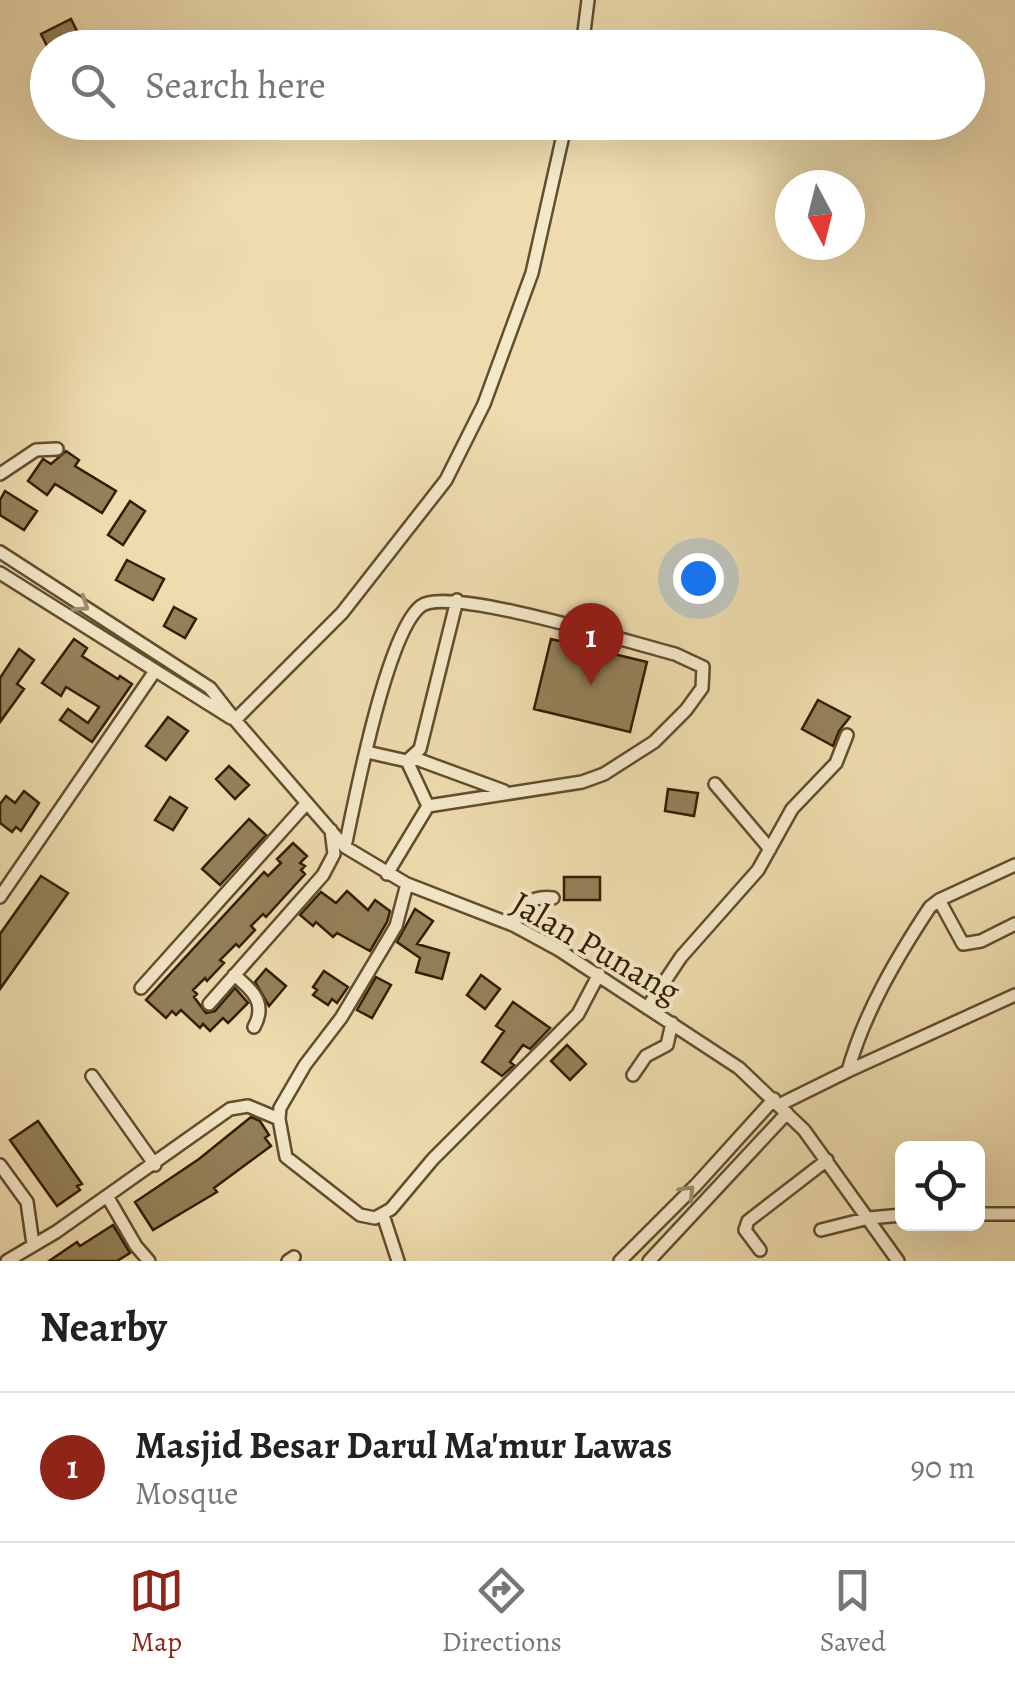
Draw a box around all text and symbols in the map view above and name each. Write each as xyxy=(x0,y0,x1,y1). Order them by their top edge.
search box xyxy=(30,30,985,140)
icon: search xyxy=(65,58,120,113)
text: Search here xyxy=(145,59,326,111)
north arrow xyxy=(775,170,865,260)
your location xyxy=(673,553,724,604)
one-way arrow xyxy=(71,593,89,612)
pin: 1 xyxy=(558,602,624,685)
street label: Jalan Punang xyxy=(503,879,690,1015)
map controls xyxy=(895,1141,985,1231)
button: locate xyxy=(895,1141,985,1231)
one-way arrow xyxy=(677,1186,695,1204)
text: Nearby xyxy=(40,1298,167,1355)
text: Masjid Besar Darul Ma'mur Lawas xyxy=(135,1419,672,1471)
text: 1 xyxy=(67,1445,78,1489)
text: 90 m xyxy=(910,1445,975,1489)
text: Mosque xyxy=(135,1471,238,1515)
tab: Map xyxy=(129,1563,184,1661)
tab: Directions xyxy=(442,1563,562,1661)
tab: Saved xyxy=(820,1563,886,1661)

